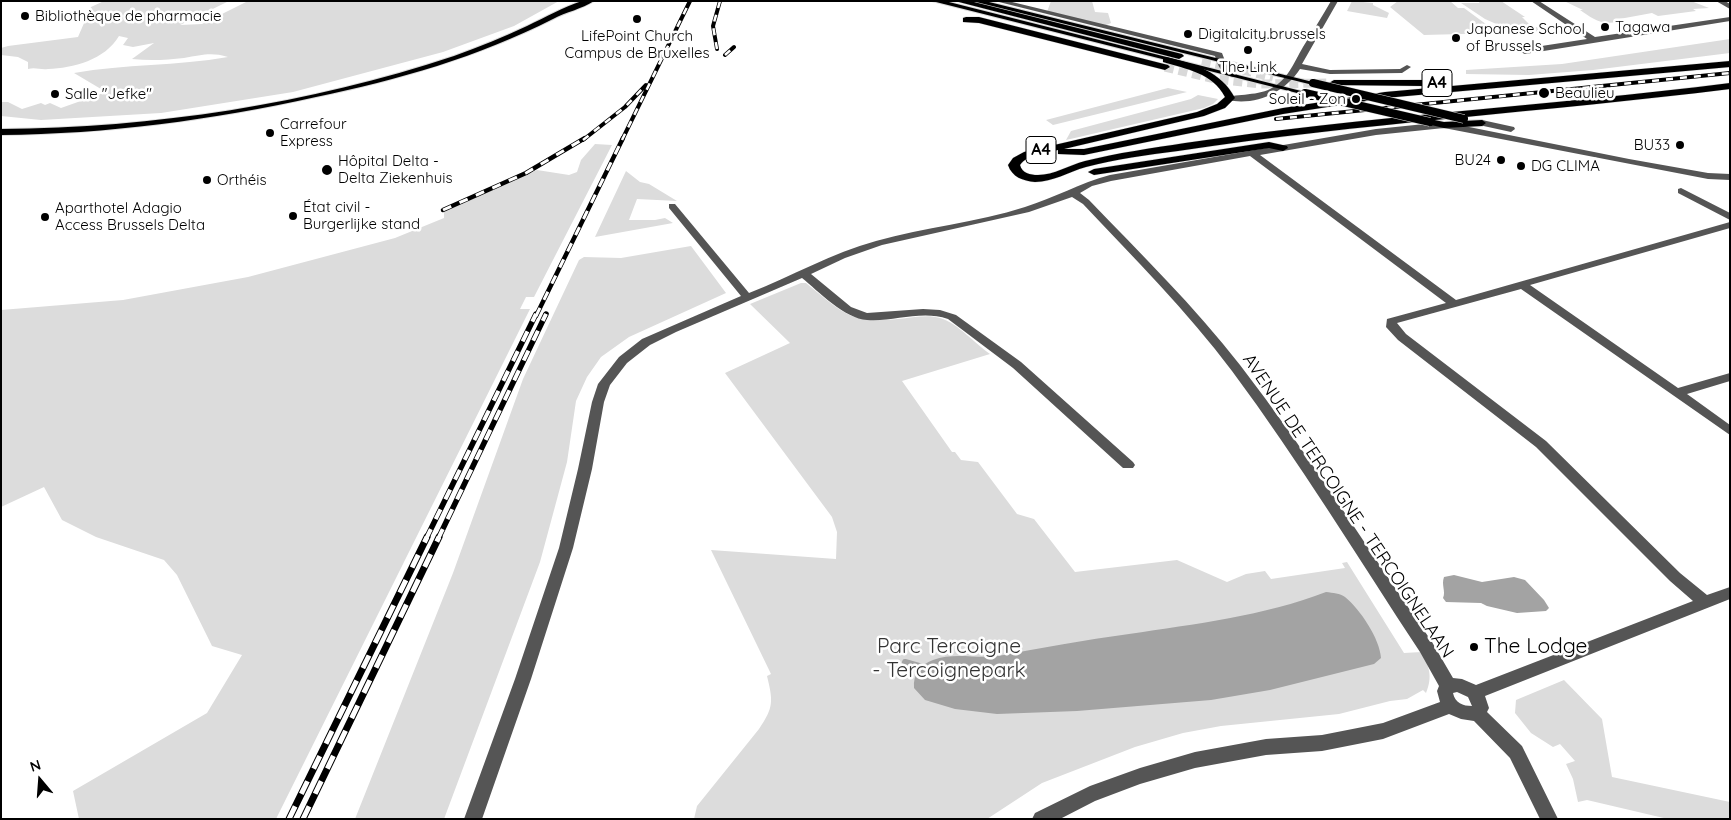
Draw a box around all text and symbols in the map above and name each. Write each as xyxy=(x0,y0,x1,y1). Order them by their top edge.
place label: Bibliothèque de pharmacie xyxy=(35,7,221,25)
marker: Bibliothèque de pharmacie xyxy=(19,10,31,22)
marker: LifePoint Church Campus de Bruxelles xyxy=(631,13,643,25)
place label: Tagawa xyxy=(1615,18,1670,36)
place label: Japanese School of Brussels xyxy=(1466,20,1585,55)
marker: Tagawa xyxy=(1599,21,1611,33)
place label: Digitalcity.brussels xyxy=(1198,25,1326,43)
place label: LifePoint Church Campus de Bruxelles xyxy=(565,27,709,62)
marker: Digitalcity.brussels xyxy=(1182,28,1194,40)
marker: Japanese School of Brussels xyxy=(1450,32,1462,44)
marker: The Link xyxy=(1242,44,1254,56)
place label: The Link xyxy=(1219,58,1277,76)
road number: A4 xyxy=(1422,70,1452,96)
place label: Beaulieu xyxy=(1555,84,1614,102)
place label: Salle "Jefke" xyxy=(65,85,152,103)
marker: Beaulieu xyxy=(1537,86,1551,100)
marker: Salle "Jefke" xyxy=(49,88,61,100)
place label: Soleil - Zon xyxy=(1269,90,1346,108)
marker: Soleil - Zon xyxy=(1350,93,1362,105)
place label: Carrefour Express xyxy=(280,115,347,150)
marker: Carrefour Express xyxy=(264,127,276,139)
road number: A4 xyxy=(1026,136,1056,164)
place label: BU33 xyxy=(1634,136,1670,154)
marker: BU33 xyxy=(1674,139,1686,151)
place label: BU24 xyxy=(1455,151,1491,169)
place label: Hôpital Delta - Delta Ziekenhuis xyxy=(338,152,453,187)
marker: BU24 xyxy=(1495,154,1507,166)
place label: DG CLIMA xyxy=(1531,157,1600,175)
marker: DG CLIMA xyxy=(1515,160,1527,172)
marker: Hôpital Delta - Delta Ziekenhuis xyxy=(320,163,334,177)
place label: Orthéis xyxy=(217,171,267,189)
marker: Orthéis xyxy=(201,174,213,186)
place label: État civil - Burgerlijke stand xyxy=(303,198,420,233)
place label: Aparthotel Adagio Access Brussels Delta xyxy=(55,199,205,234)
marker: État civil - Burgerlijke stand xyxy=(287,210,299,222)
marker: Aparthotel Adagio Access Brussels Delta xyxy=(39,211,51,223)
street label: AVENUE DE TERCOIGNE - TERCOIGNELAAN xyxy=(1238,350,1458,662)
park label: Parc Tercoigne - Tercoignepark xyxy=(872,634,1026,684)
place label: The Lodge xyxy=(1484,634,1587,660)
marker: The Lodge xyxy=(1468,641,1480,653)
north arrow xyxy=(15,755,65,805)
text: N xyxy=(28,756,43,776)

